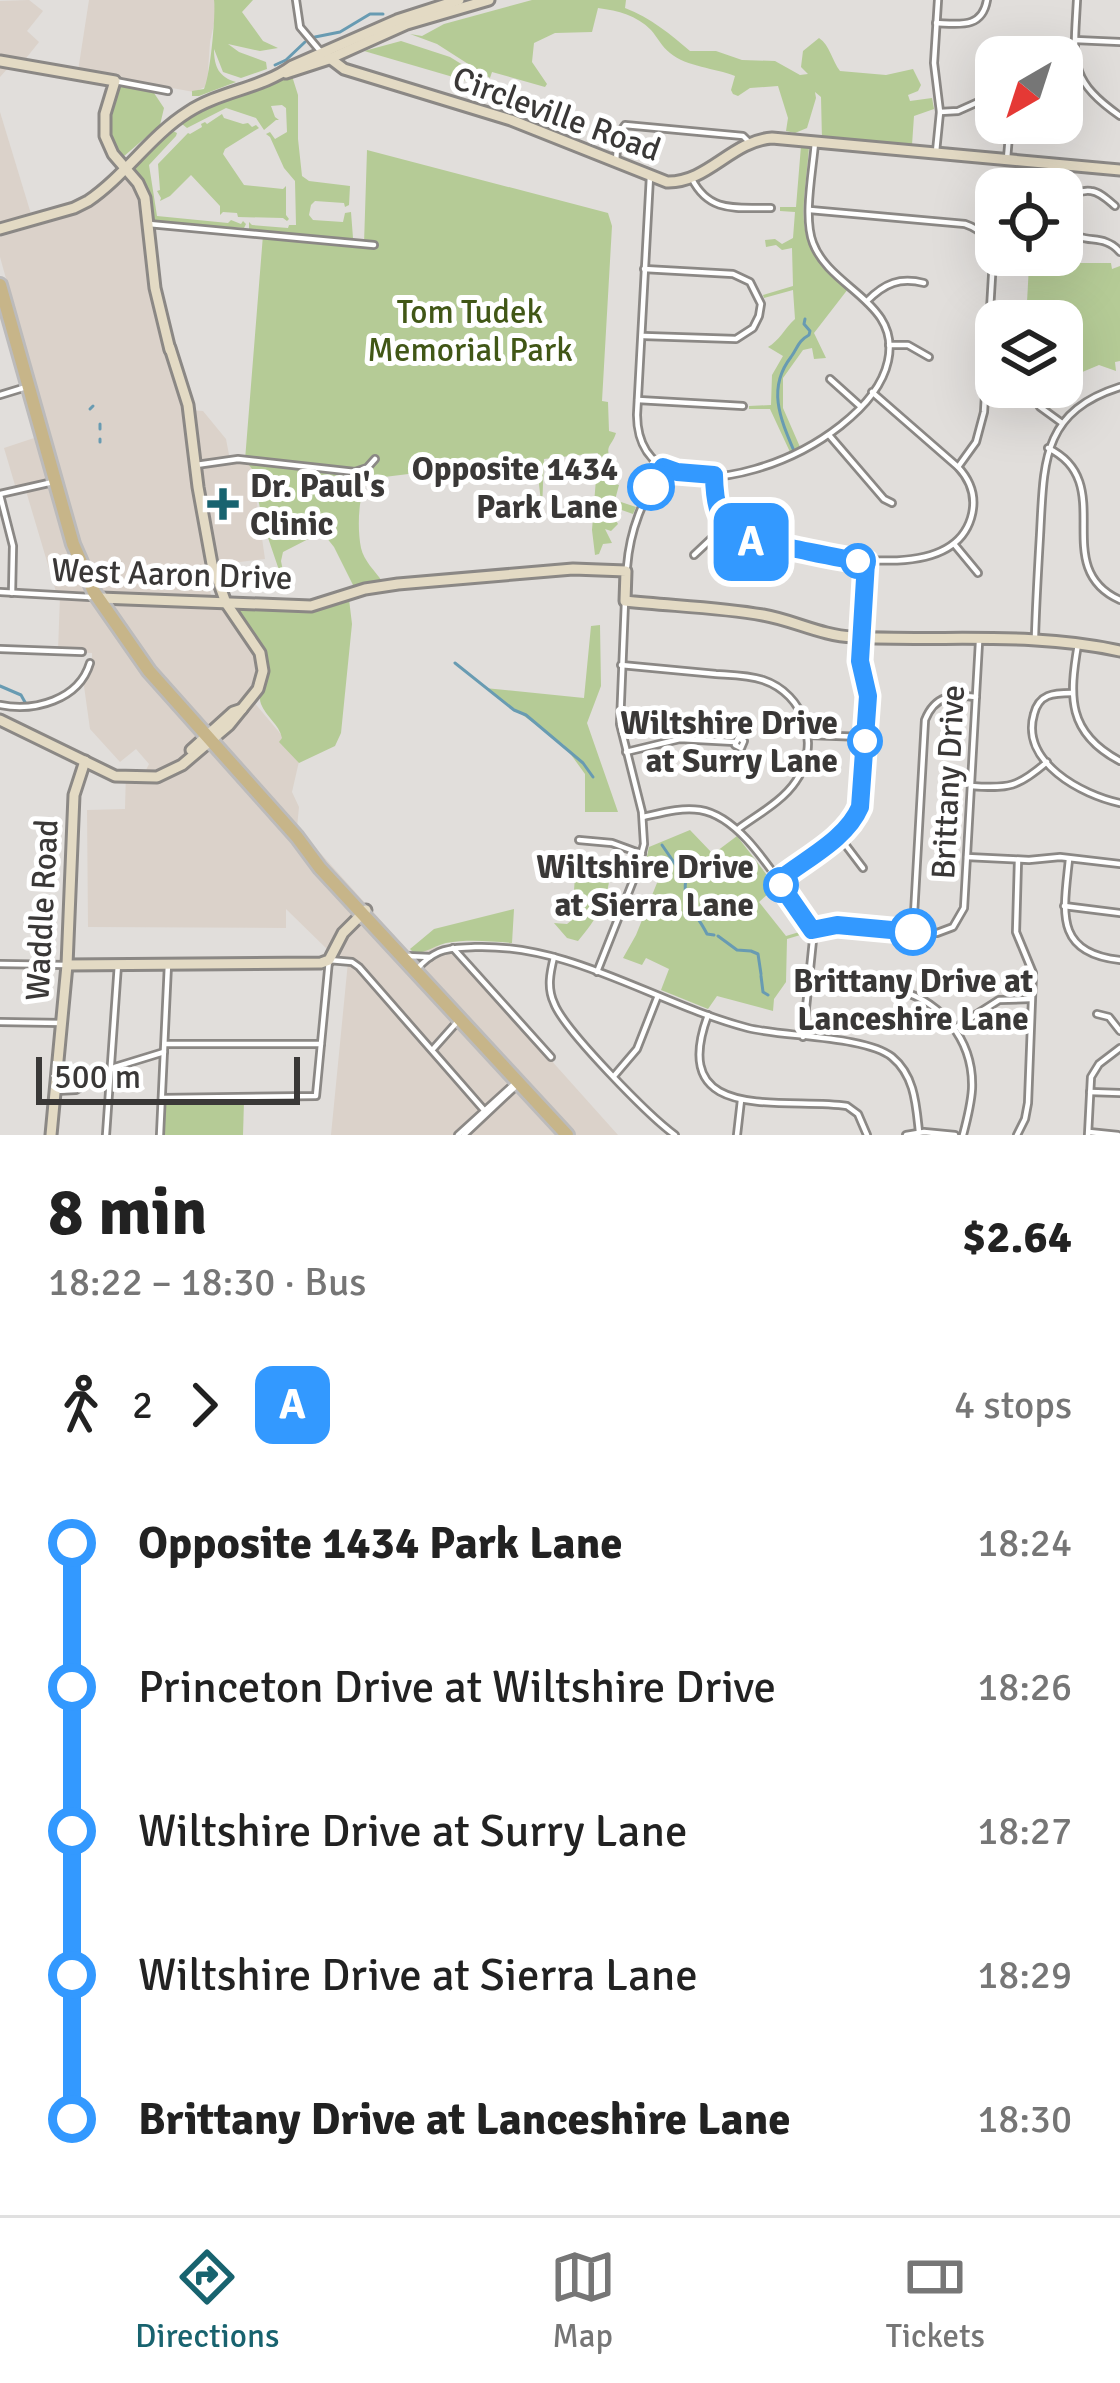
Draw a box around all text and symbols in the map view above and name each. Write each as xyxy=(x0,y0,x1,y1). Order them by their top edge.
north arrow xyxy=(975,36,1083,144)
map controls xyxy=(975,36,1083,408)
street label: Circleville Road xyxy=(447,58,666,171)
button: locate xyxy=(975,168,1083,276)
park label: Tom Tudek Memorial Park xyxy=(367,292,573,371)
button: layers xyxy=(975,300,1083,408)
place label: Opposite 1434 Park Lane xyxy=(412,449,618,528)
marker: Opposite 1434 Park Lane xyxy=(629,465,673,509)
place label: Dr. Paul's Clinic xyxy=(250,466,385,545)
marker: Dr. Paul's Clinic xyxy=(207,488,239,520)
line badge: A xyxy=(712,503,790,581)
text: A xyxy=(738,516,764,567)
unlabelled marker xyxy=(842,545,874,577)
street label: West Aaron Drive xyxy=(51,550,293,599)
street label: Brittany Drive xyxy=(923,684,974,880)
place label: Wiltshire Drive at Surry Lane xyxy=(620,703,838,782)
marker: Wiltshire Drive at Surry Lane xyxy=(849,725,881,757)
street label: Waddle Road xyxy=(17,818,68,1002)
place label: Wiltshire Drive at Sierra Lane xyxy=(536,847,754,926)
marker: Wiltshire Drive at Sierra Lane xyxy=(765,869,797,901)
marker: Brittany Drive at Lanceshire Lane xyxy=(891,910,935,954)
place label: Brittany Drive at Lanceshire Lane xyxy=(793,961,1033,1040)
scale bar xyxy=(36,1051,300,1104)
text: 500 m xyxy=(54,1057,141,1098)
text: 8 min xyxy=(48,1172,207,1253)
text: $2.64 xyxy=(962,1210,1072,1265)
text: 18:22 – 18:30 · Bus xyxy=(48,1258,366,1306)
icon: walk xyxy=(48,1372,114,1438)
icon: forward xyxy=(171,1372,237,1438)
text: A xyxy=(279,1379,306,1430)
text: 2 xyxy=(132,1381,153,1429)
text: 4 stops xyxy=(954,1381,1072,1429)
text: Opposite 1434 Park Lane xyxy=(138,1516,623,1571)
text: 18:24 xyxy=(977,1519,1072,1567)
text: Princeton Drive at Wiltshire Drive xyxy=(138,1660,776,1715)
text: 18:26 xyxy=(977,1663,1072,1711)
text: Wiltshire Drive at Surry Lane xyxy=(138,1804,687,1859)
text: 18:27 xyxy=(977,1807,1072,1855)
text: Wiltshire Drive at Sierra Lane xyxy=(138,1948,698,2003)
text: 18:29 xyxy=(977,1951,1072,1999)
text: Brittany Drive at Lanceshire Lane xyxy=(138,2092,791,2147)
text: 18:30 xyxy=(977,2095,1072,2143)
tab: Directions xyxy=(135,2244,279,2357)
tab: Map xyxy=(550,2244,616,2357)
tab: Tickets xyxy=(886,2244,985,2357)

